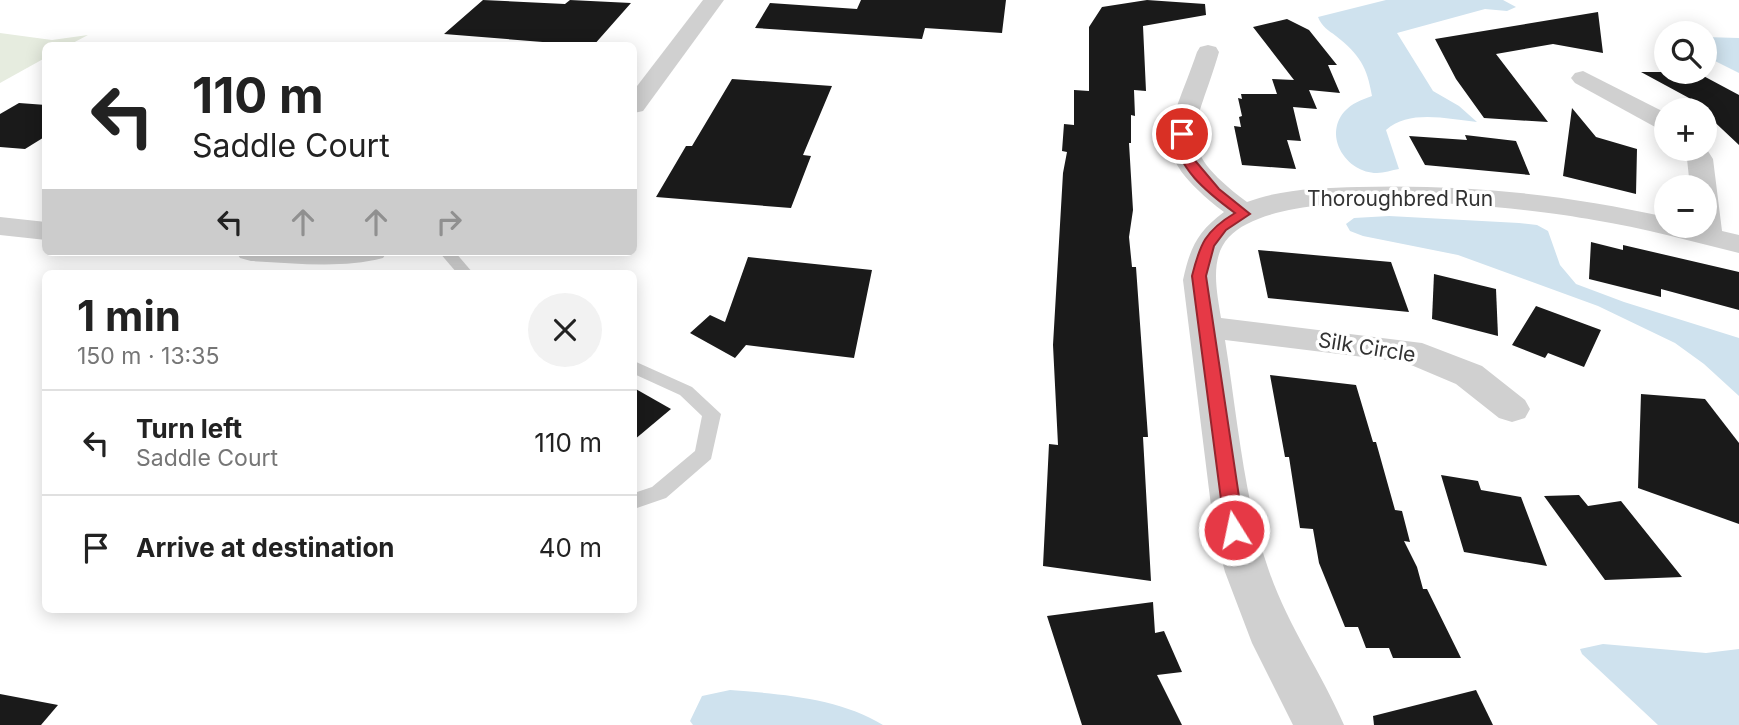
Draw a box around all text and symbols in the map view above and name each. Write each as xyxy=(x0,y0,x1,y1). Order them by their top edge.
map controls xyxy=(1654,21,1717,238)
button: search xyxy=(1654,21,1717,84)
text: 110 m xyxy=(192,66,324,125)
icon: left xyxy=(77,70,168,161)
button: + xyxy=(1654,98,1717,161)
pin xyxy=(1152,104,1212,164)
icon: arrive xyxy=(1163,115,1201,153)
text: Saddle Court xyxy=(192,126,390,165)
button: − xyxy=(1654,175,1717,238)
street label: Thoroughbred Run xyxy=(1307,186,1493,211)
icon: left xyxy=(211,203,249,241)
icon: ahead xyxy=(284,203,322,241)
icon: ahead xyxy=(357,203,395,241)
icon: right xyxy=(430,203,468,241)
text: 1 min xyxy=(77,290,181,341)
button: close xyxy=(528,293,602,367)
street label: Silk Circle xyxy=(1316,327,1418,367)
text: 150 m · 13:35 xyxy=(77,342,219,370)
text: Turn left xyxy=(136,413,242,444)
icon: left xyxy=(77,424,115,462)
text: 110 m xyxy=(534,427,602,458)
text: Saddle Court xyxy=(136,444,278,472)
position arrow xyxy=(1197,493,1271,567)
icon: arrive xyxy=(77,529,115,567)
text: Arrive at destination xyxy=(136,532,395,563)
text: 40 m xyxy=(539,532,602,563)

